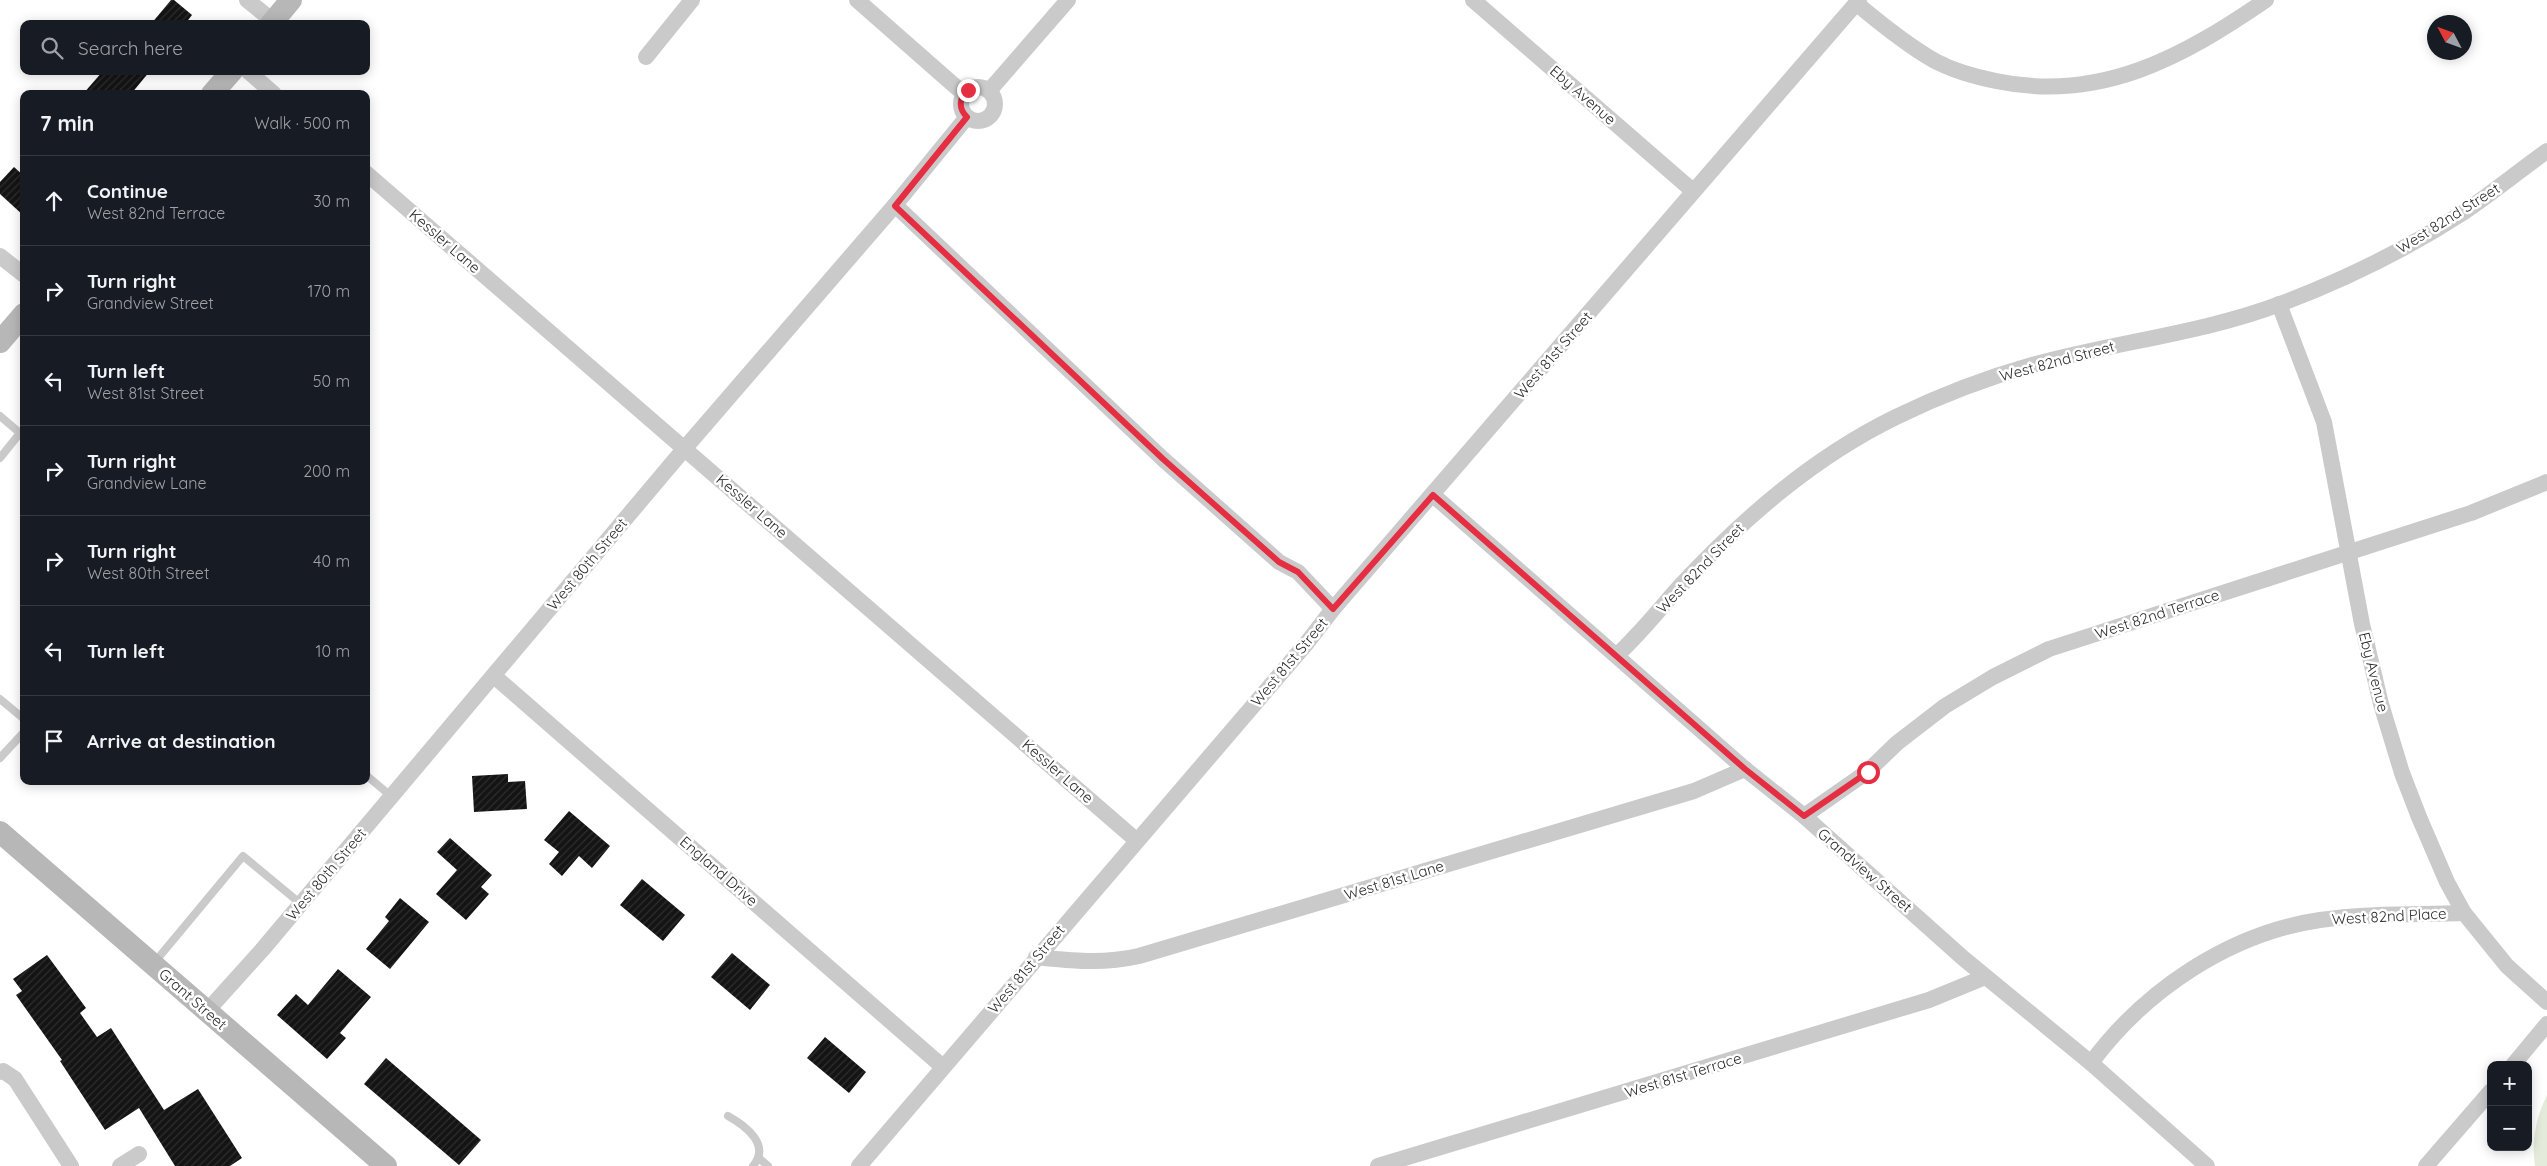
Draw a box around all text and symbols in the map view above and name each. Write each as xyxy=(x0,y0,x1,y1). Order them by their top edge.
north arrow xyxy=(2427,15,2472,60)
search box xyxy=(20,20,370,75)
icon: search xyxy=(38,34,66,62)
text: Search here xyxy=(78,36,183,60)
street label: Eby Avenue xyxy=(1546,61,1620,129)
route end xyxy=(957,79,980,102)
text: 7 min xyxy=(40,110,94,136)
text: Walk · 500 m xyxy=(254,113,350,133)
text: Continue xyxy=(87,179,168,203)
street label: West 82nd Street xyxy=(2393,179,2503,257)
icon: ahead xyxy=(40,187,68,215)
text: 30 m xyxy=(313,191,350,211)
text: West 82nd Terrace xyxy=(87,203,225,223)
street label: Kessler Lane xyxy=(405,205,485,277)
text: Turn right xyxy=(87,269,176,293)
icon: right xyxy=(40,277,68,305)
text: 170 m xyxy=(307,281,350,301)
text: Grandview Street xyxy=(87,293,214,313)
street label: West 81st Street xyxy=(1510,307,1596,403)
street label: West 82nd Street xyxy=(1997,337,2117,385)
text: Turn left xyxy=(87,359,165,383)
icon: left xyxy=(40,367,68,395)
text: 50 m xyxy=(313,371,350,391)
text: West 81st Street xyxy=(87,383,204,403)
text: Turn right xyxy=(87,449,176,473)
icon: right xyxy=(40,457,68,485)
text: 200 m xyxy=(303,461,350,481)
street label: Kessler Lane xyxy=(712,470,792,542)
text: Grandview Lane xyxy=(87,473,207,493)
street label: West 80th Street xyxy=(543,514,631,614)
street label: West 82nd Street xyxy=(1652,519,1748,617)
text: Turn right xyxy=(87,539,176,563)
icon: right xyxy=(40,547,68,575)
text: 40 m xyxy=(313,551,350,571)
text: West 80th Street xyxy=(87,563,209,583)
street label: West 82nd Terrace xyxy=(2092,585,2222,643)
street label: West 81st Street xyxy=(1246,614,1332,710)
street label: Eby Avenue xyxy=(2355,630,2393,714)
icon: left xyxy=(40,637,68,665)
text: Turn left xyxy=(87,639,165,663)
text: 10 m xyxy=(316,641,350,661)
icon: arrive xyxy=(40,727,68,755)
text: Arrive at destination xyxy=(87,729,276,753)
street label: Kessler Lane xyxy=(1018,735,1098,807)
route start xyxy=(1857,761,1880,784)
street label: West 80th Street xyxy=(282,824,370,924)
street label: Grandview Street xyxy=(1814,824,1916,916)
street label: England Drive xyxy=(676,832,762,910)
street label: West 81st Lane xyxy=(1342,856,1446,904)
street label: West 82nd Place xyxy=(2331,904,2447,928)
street label: West 81st Street xyxy=(983,921,1069,1017)
street label: Grant Street xyxy=(155,964,231,1034)
street label: West 81st Terrace xyxy=(1622,1048,1744,1102)
map controls xyxy=(2487,1061,2532,1151)
button: + xyxy=(2487,1061,2532,1106)
button: − xyxy=(2487,1106,2532,1151)

